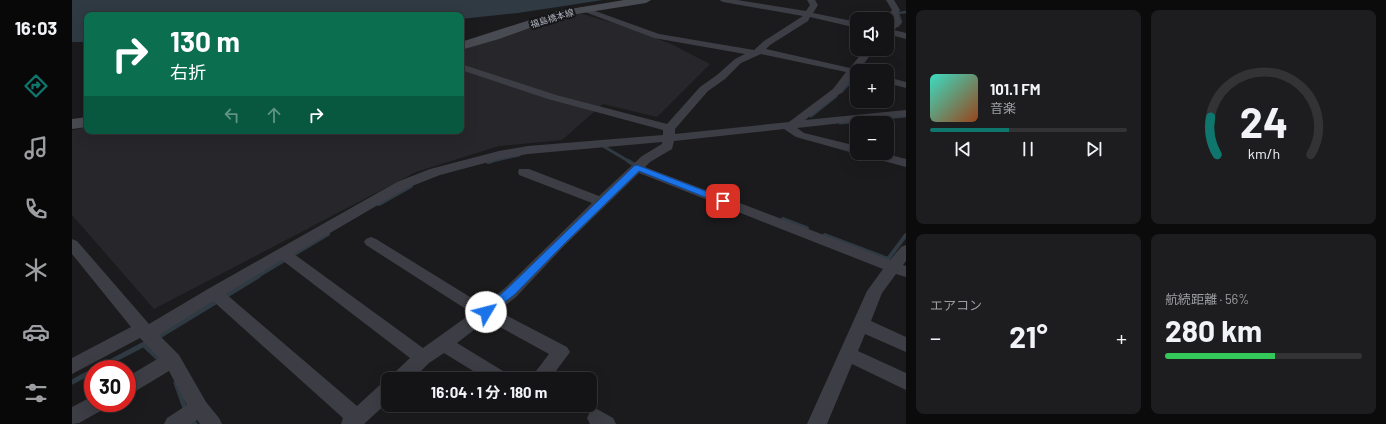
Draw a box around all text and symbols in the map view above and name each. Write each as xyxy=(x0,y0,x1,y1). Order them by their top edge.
street label: 福島橋本線 xyxy=(529,6,576,30)
map controls xyxy=(850,12,894,160)
button: sound xyxy=(850,12,894,56)
text: 16:03 xyxy=(15,17,57,39)
text: 130 m xyxy=(170,24,240,58)
icon: right xyxy=(104,28,156,80)
text: 右折 xyxy=(170,61,206,83)
button: + xyxy=(850,64,894,108)
icon: directions xyxy=(22,72,50,100)
text: 101.1 FM xyxy=(990,80,1041,98)
text: 24 xyxy=(1239,96,1288,146)
text: 音楽 xyxy=(990,100,1016,116)
icon: left xyxy=(221,104,243,126)
icon: ahead xyxy=(263,104,285,126)
icon: right xyxy=(305,104,327,126)
button: − xyxy=(850,116,894,160)
icon: music xyxy=(22,134,50,162)
icon: previous xyxy=(952,138,974,160)
icon: pause xyxy=(1017,138,1039,160)
icon: next xyxy=(1083,138,1105,160)
text: km/h xyxy=(1247,145,1280,162)
pin xyxy=(706,184,740,218)
icon: arrive xyxy=(712,190,734,212)
icon: phone xyxy=(22,195,50,223)
icon: climate xyxy=(22,256,50,284)
position arrow xyxy=(465,291,507,333)
text: 航続距離 · 56% xyxy=(1165,291,1249,307)
text: エアコン xyxy=(930,297,982,313)
text: 280 km xyxy=(1165,312,1262,348)
icon: car xyxy=(22,318,50,346)
text: 21° xyxy=(1009,318,1048,354)
text: − xyxy=(930,324,941,350)
text: + xyxy=(1116,324,1127,350)
speed limit sign: 30 xyxy=(84,360,136,412)
icon: filters xyxy=(22,379,50,407)
text: 16:04 · 1 分 · 180 m xyxy=(431,383,547,401)

